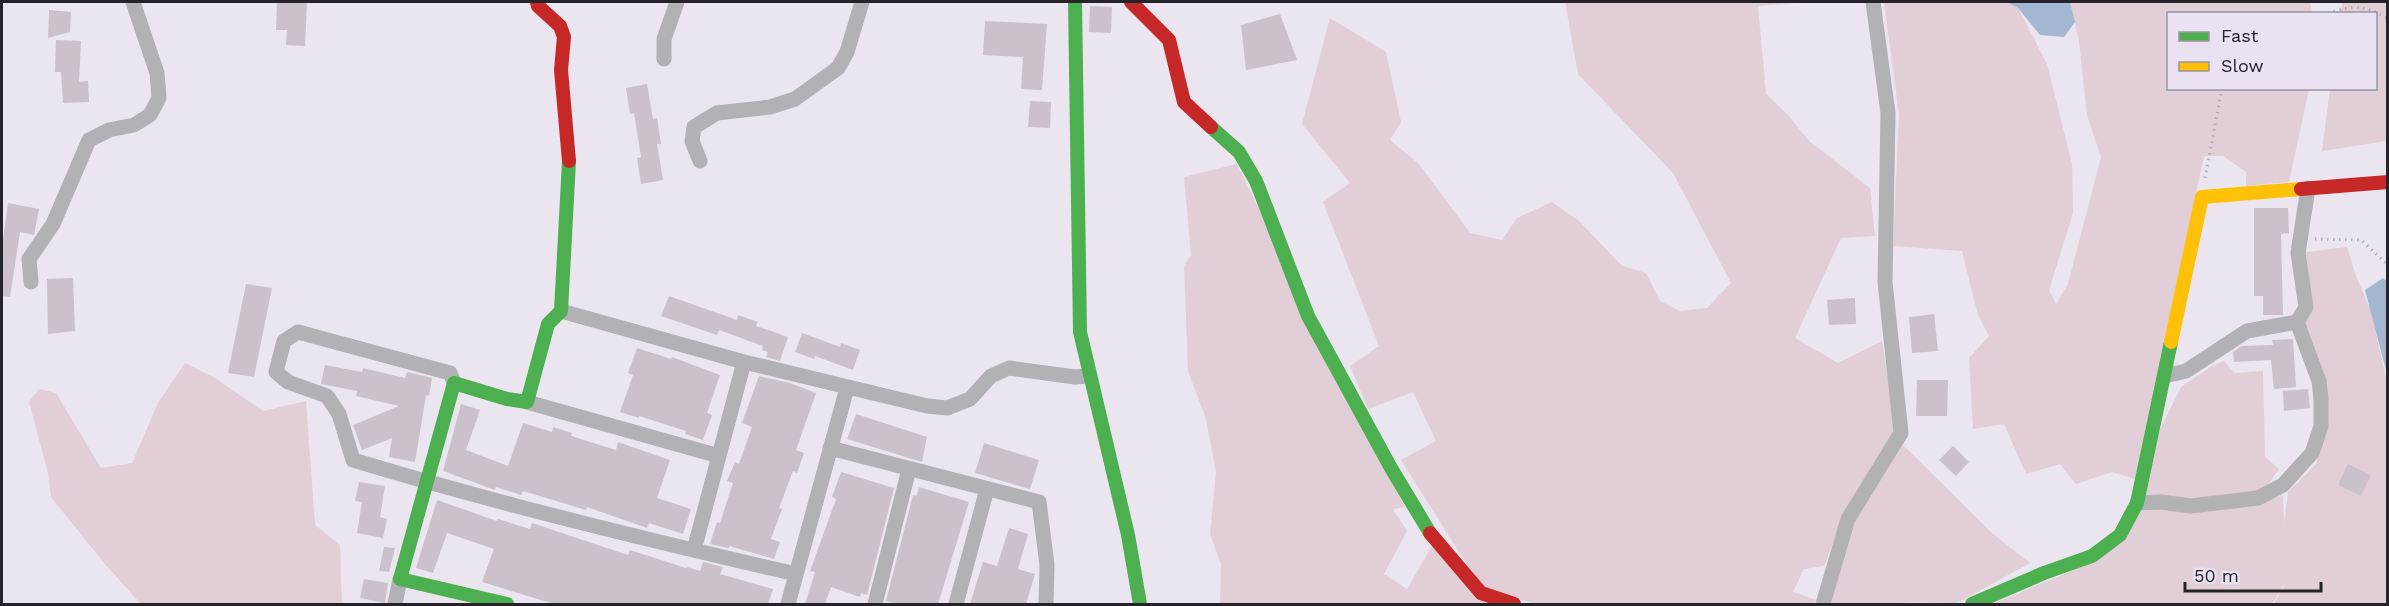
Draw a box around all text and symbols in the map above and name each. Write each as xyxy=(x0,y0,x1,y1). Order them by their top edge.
legend xyxy=(2167,12,2377,90)
text: Fast xyxy=(2221,25,2259,46)
text: Slow xyxy=(2221,55,2264,76)
scale bar xyxy=(2185,555,2322,593)
text: 50 m xyxy=(2194,565,2239,586)

